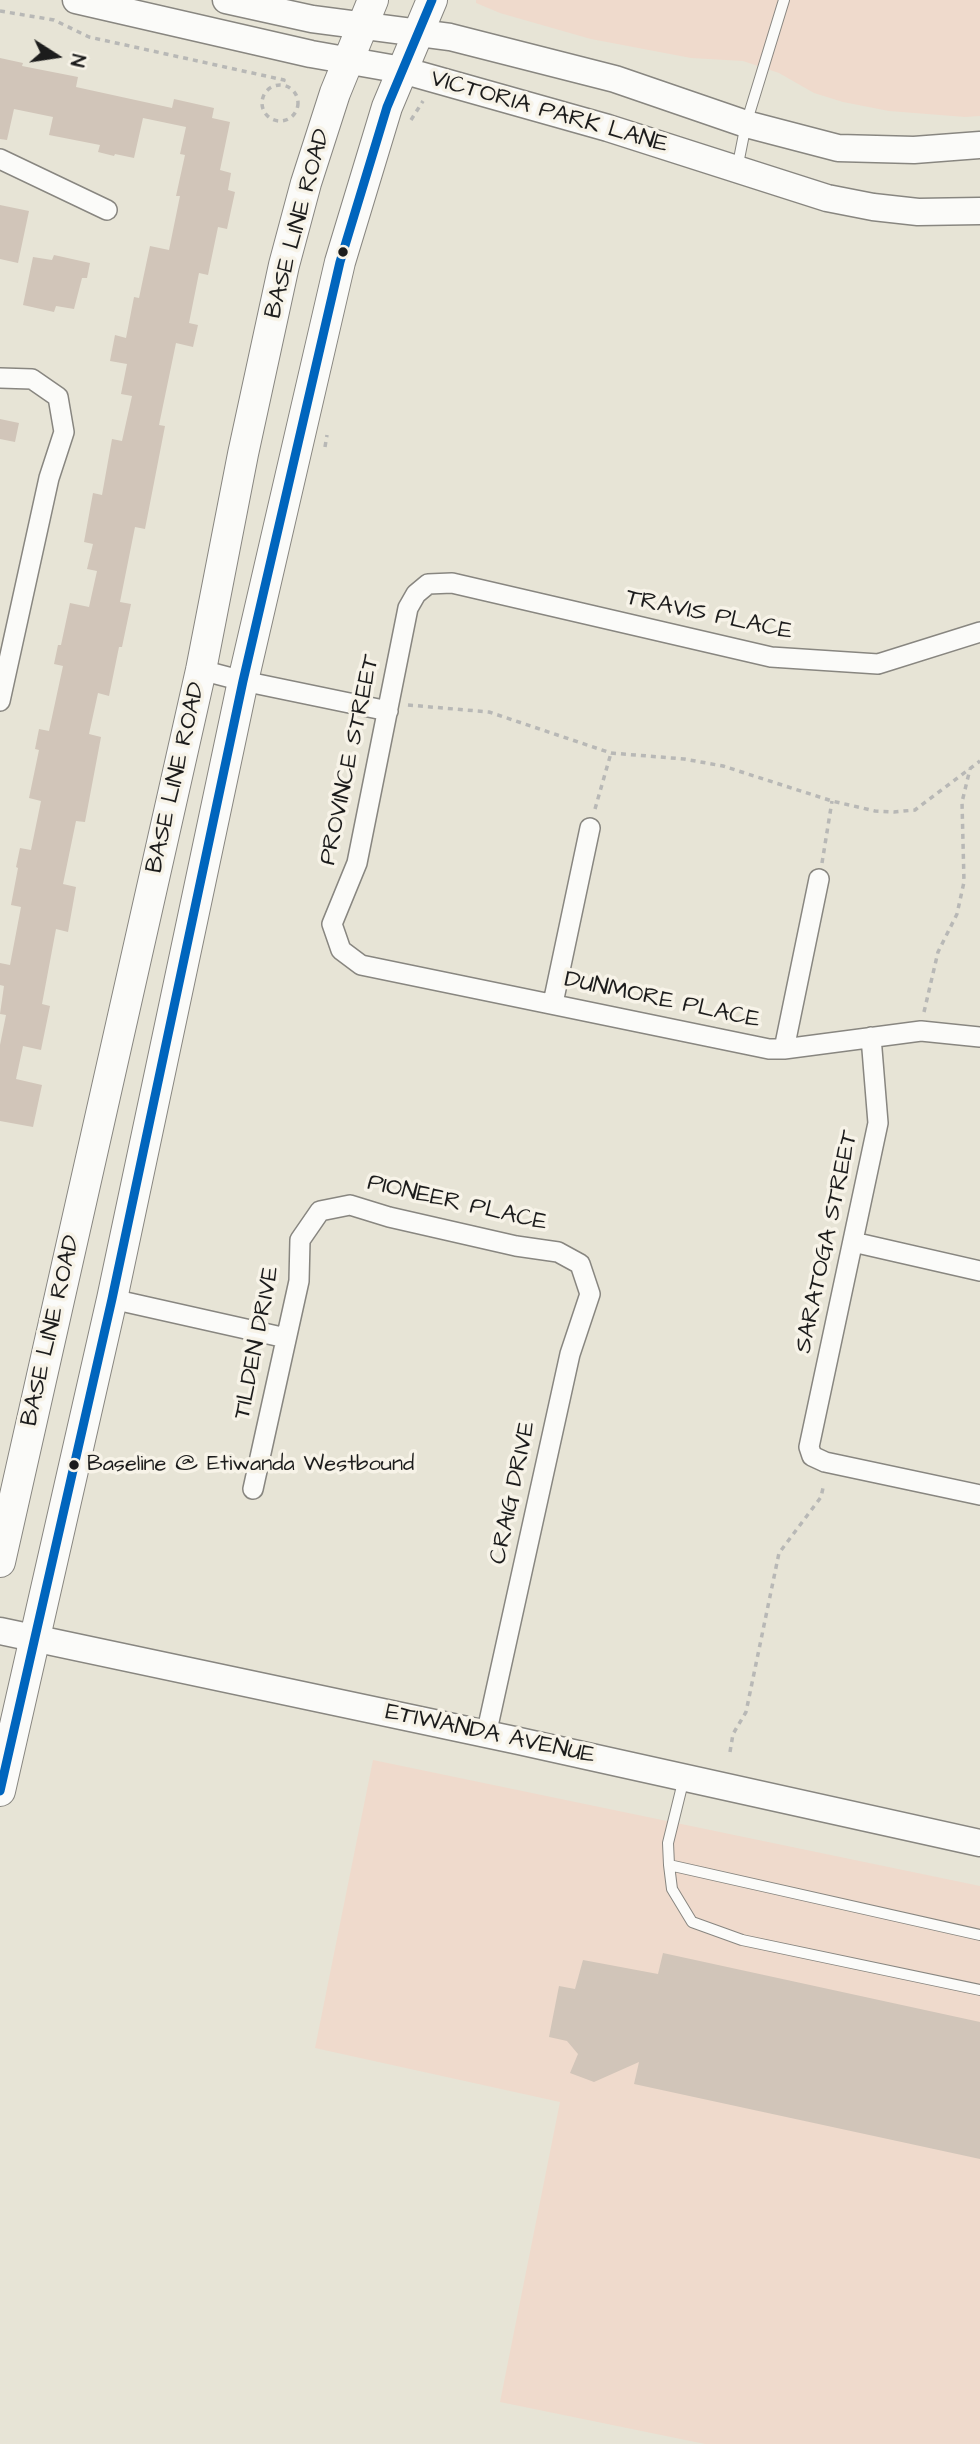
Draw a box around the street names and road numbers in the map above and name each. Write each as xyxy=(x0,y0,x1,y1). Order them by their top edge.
street label: VICTORIA PARK LANE xyxy=(427,65,671,161)
street label: BASE LINE ROAD xyxy=(260,126,338,322)
street label: TRAVIS PLACE xyxy=(623,584,795,648)
street label: PROVINCE STREET xyxy=(315,652,387,868)
street label: BASE LINE ROAD xyxy=(141,680,213,876)
street label: DUNMORE PLACE xyxy=(561,966,763,1036)
street label: SARATOGA STREET xyxy=(790,1128,866,1356)
street label: PIONEER PLACE xyxy=(364,1169,550,1239)
street label: BASE LINE ROAD xyxy=(16,1233,88,1429)
street label: TILDEN DRIVE xyxy=(229,1264,287,1422)
street label: CRAIG DRIVE xyxy=(485,1419,543,1567)
street label: ETIWANDA AVENUE xyxy=(383,1699,597,1771)

